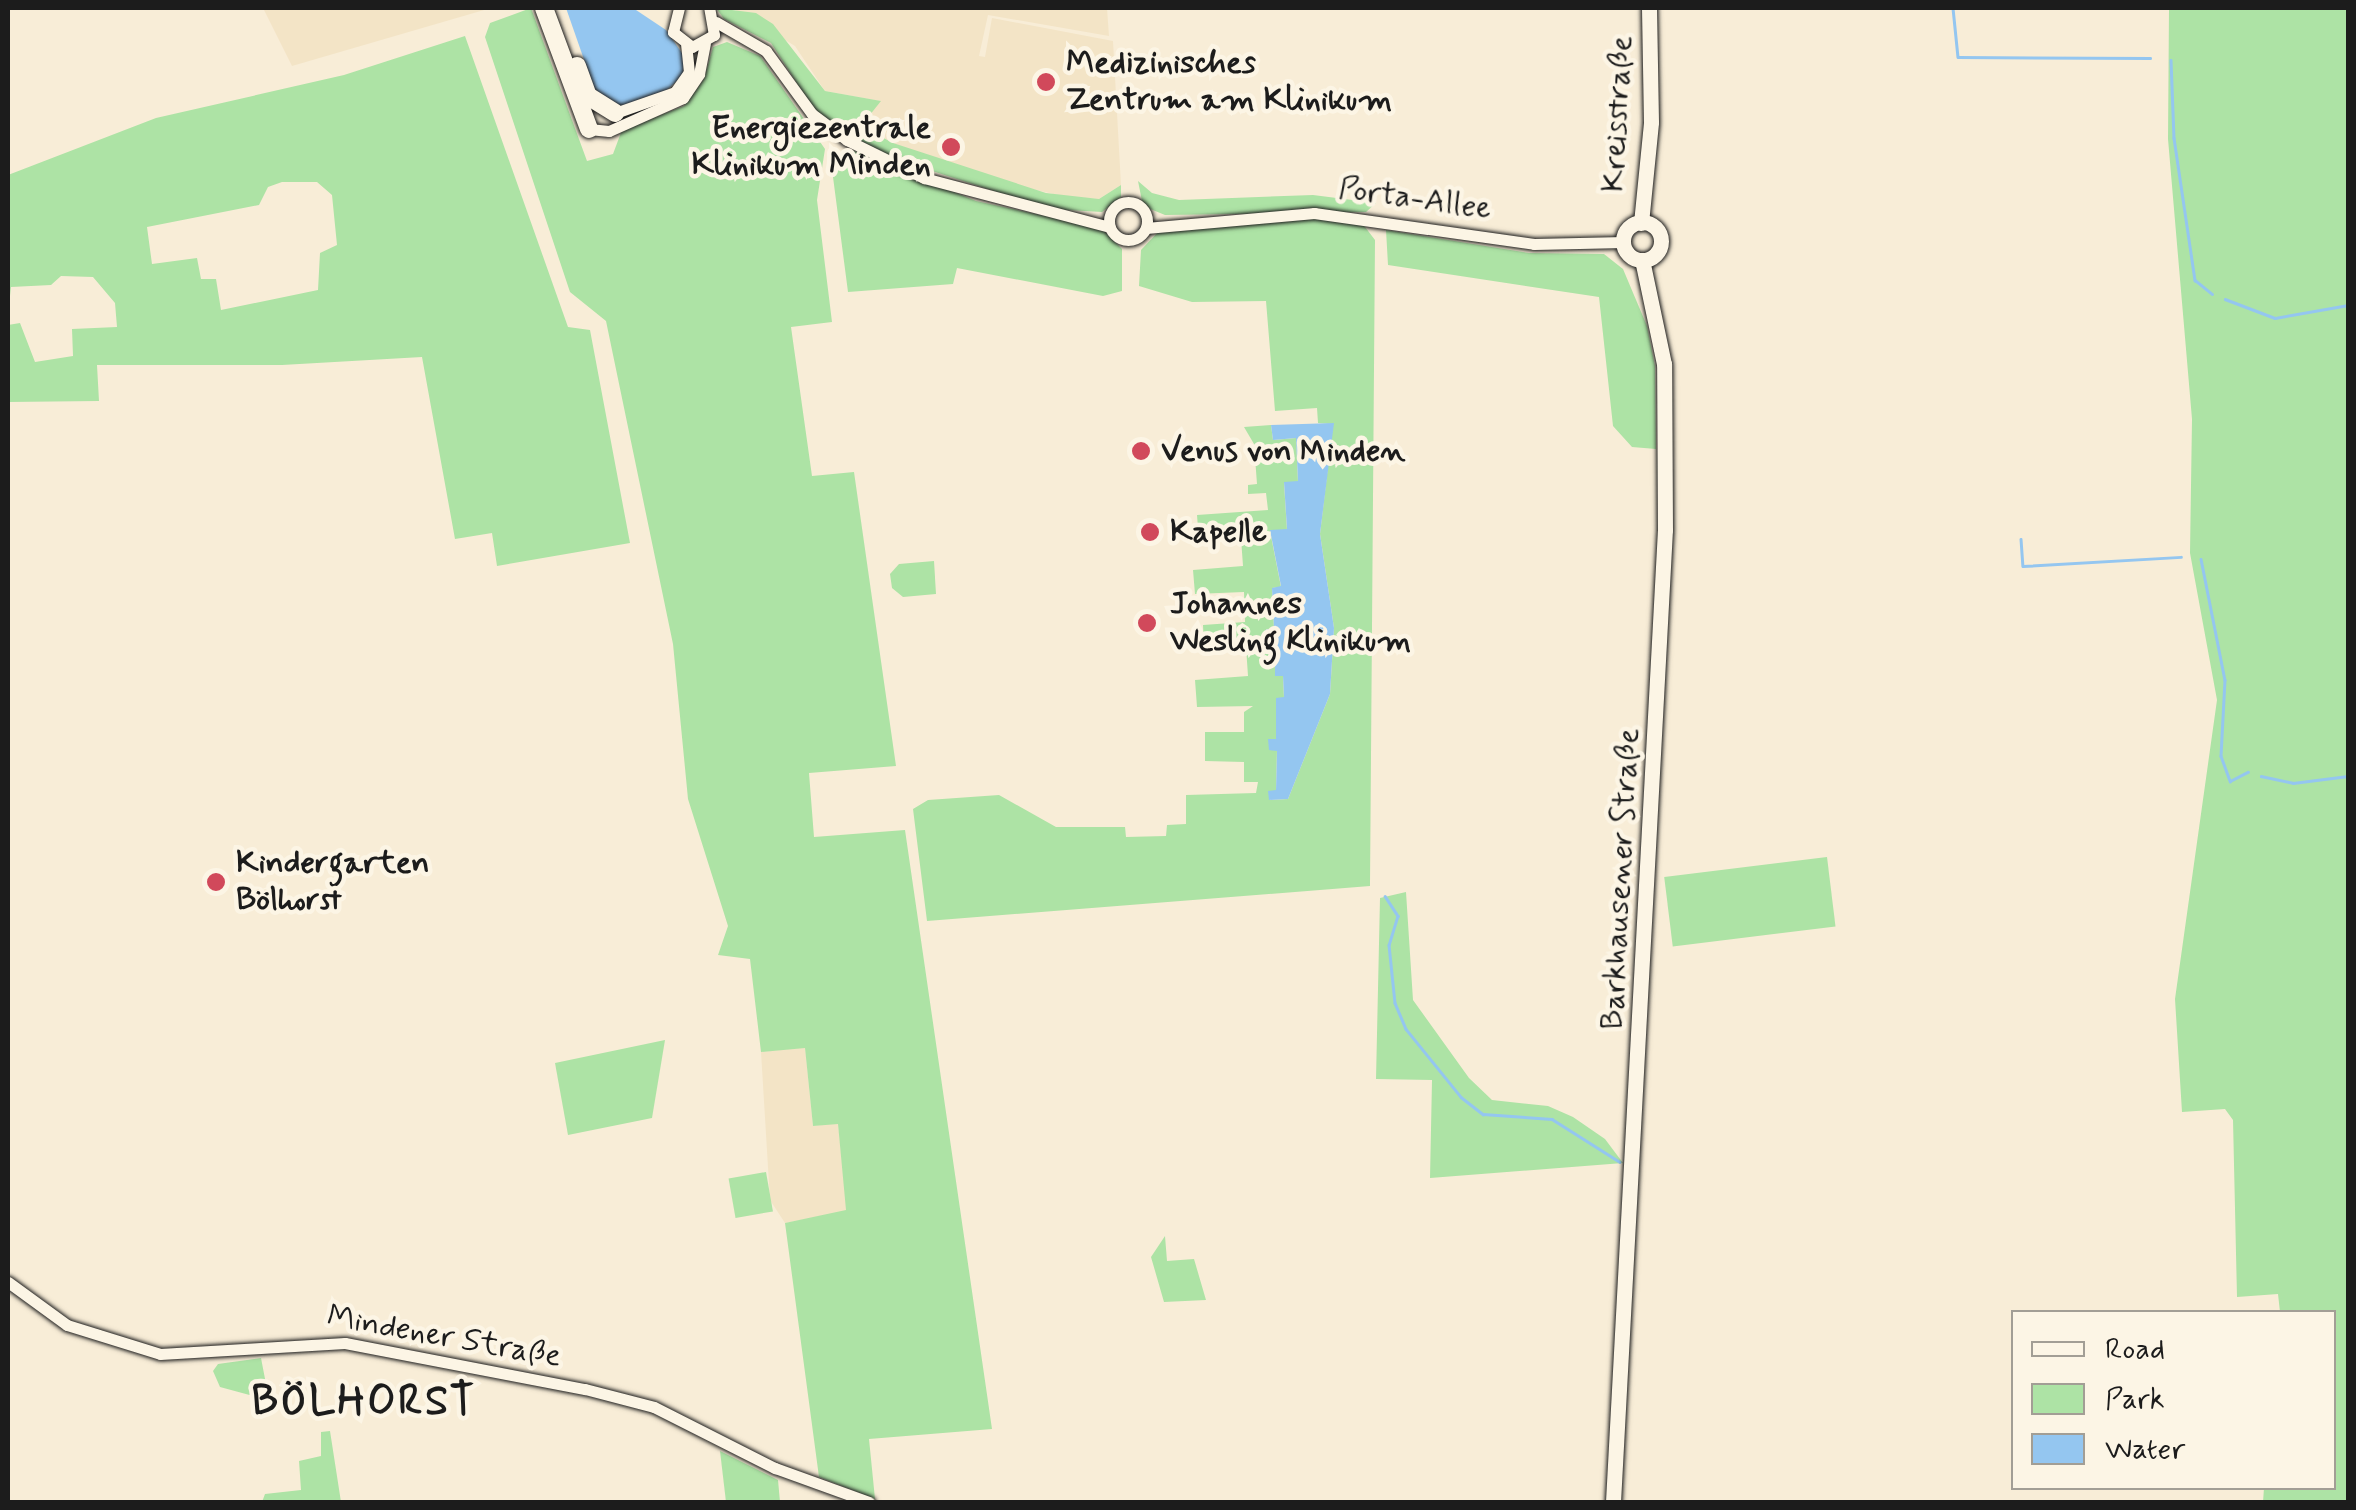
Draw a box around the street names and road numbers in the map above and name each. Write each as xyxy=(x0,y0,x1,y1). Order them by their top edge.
street label: Kreisstraße xyxy=(1595,35,1641,193)
street label: Porta-Allee xyxy=(1336,169,1494,229)
street label: Barkhausener Straße xyxy=(1594,727,1648,1031)
street label: Mindener Straße xyxy=(326,1298,562,1376)

